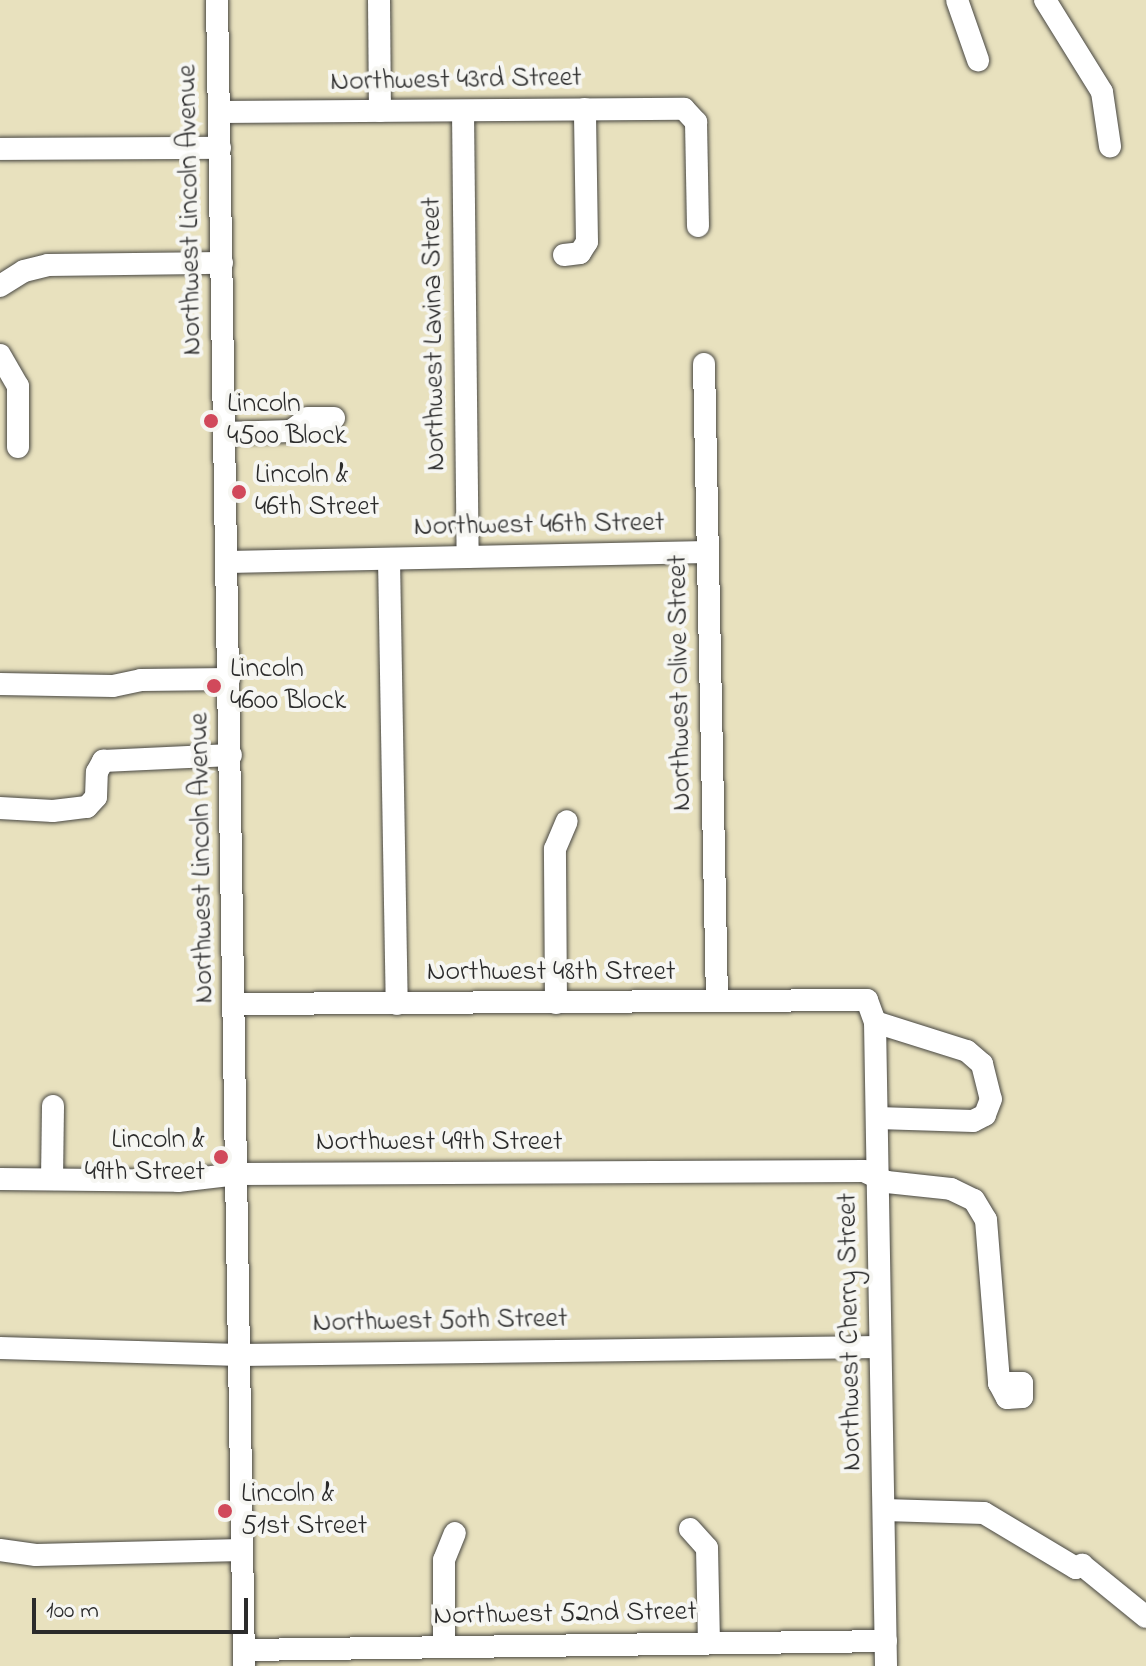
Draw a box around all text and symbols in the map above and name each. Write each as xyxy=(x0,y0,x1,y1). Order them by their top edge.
street label: Northwest 43rd Street xyxy=(330,62,582,100)
street label: Northwest Lincoln Avenue xyxy=(172,64,210,356)
street label: Northwest Lavina Street xyxy=(416,197,454,471)
place label: Lincoln 4500 Block xyxy=(227,388,347,454)
marker: Lincoln 4500 Block xyxy=(202,412,220,430)
place label: Lincoln & 46th Street xyxy=(255,459,379,525)
marker: Lincoln & 46th Street xyxy=(230,483,248,501)
street label: Northwest 46th Street xyxy=(413,507,665,545)
street label: Northwest Olive Street xyxy=(662,555,700,811)
place label: Lincoln 4600 Block xyxy=(230,653,346,719)
marker: Lincoln 4600 Block xyxy=(205,677,223,695)
street label: Northwest Lincoln Avenue xyxy=(184,712,222,1004)
street label: Northwest 48th Street xyxy=(427,956,675,990)
place label: Lincoln & 49th Street xyxy=(85,1124,205,1190)
street label: Northwest 49th Street xyxy=(316,1126,562,1160)
marker: Lincoln & 49th Street xyxy=(212,1148,230,1166)
street label: Northwest Cherry Street xyxy=(832,1193,870,1471)
street label: Northwest 50th Street xyxy=(312,1303,568,1341)
place label: Lincoln & 51st Street xyxy=(241,1478,367,1544)
marker: Lincoln & 51st Street xyxy=(216,1502,234,1520)
scale bar xyxy=(36,1582,252,1632)
text: 100 m xyxy=(46,1594,99,1629)
street label: Northwest 52nd Street xyxy=(433,1596,697,1634)

